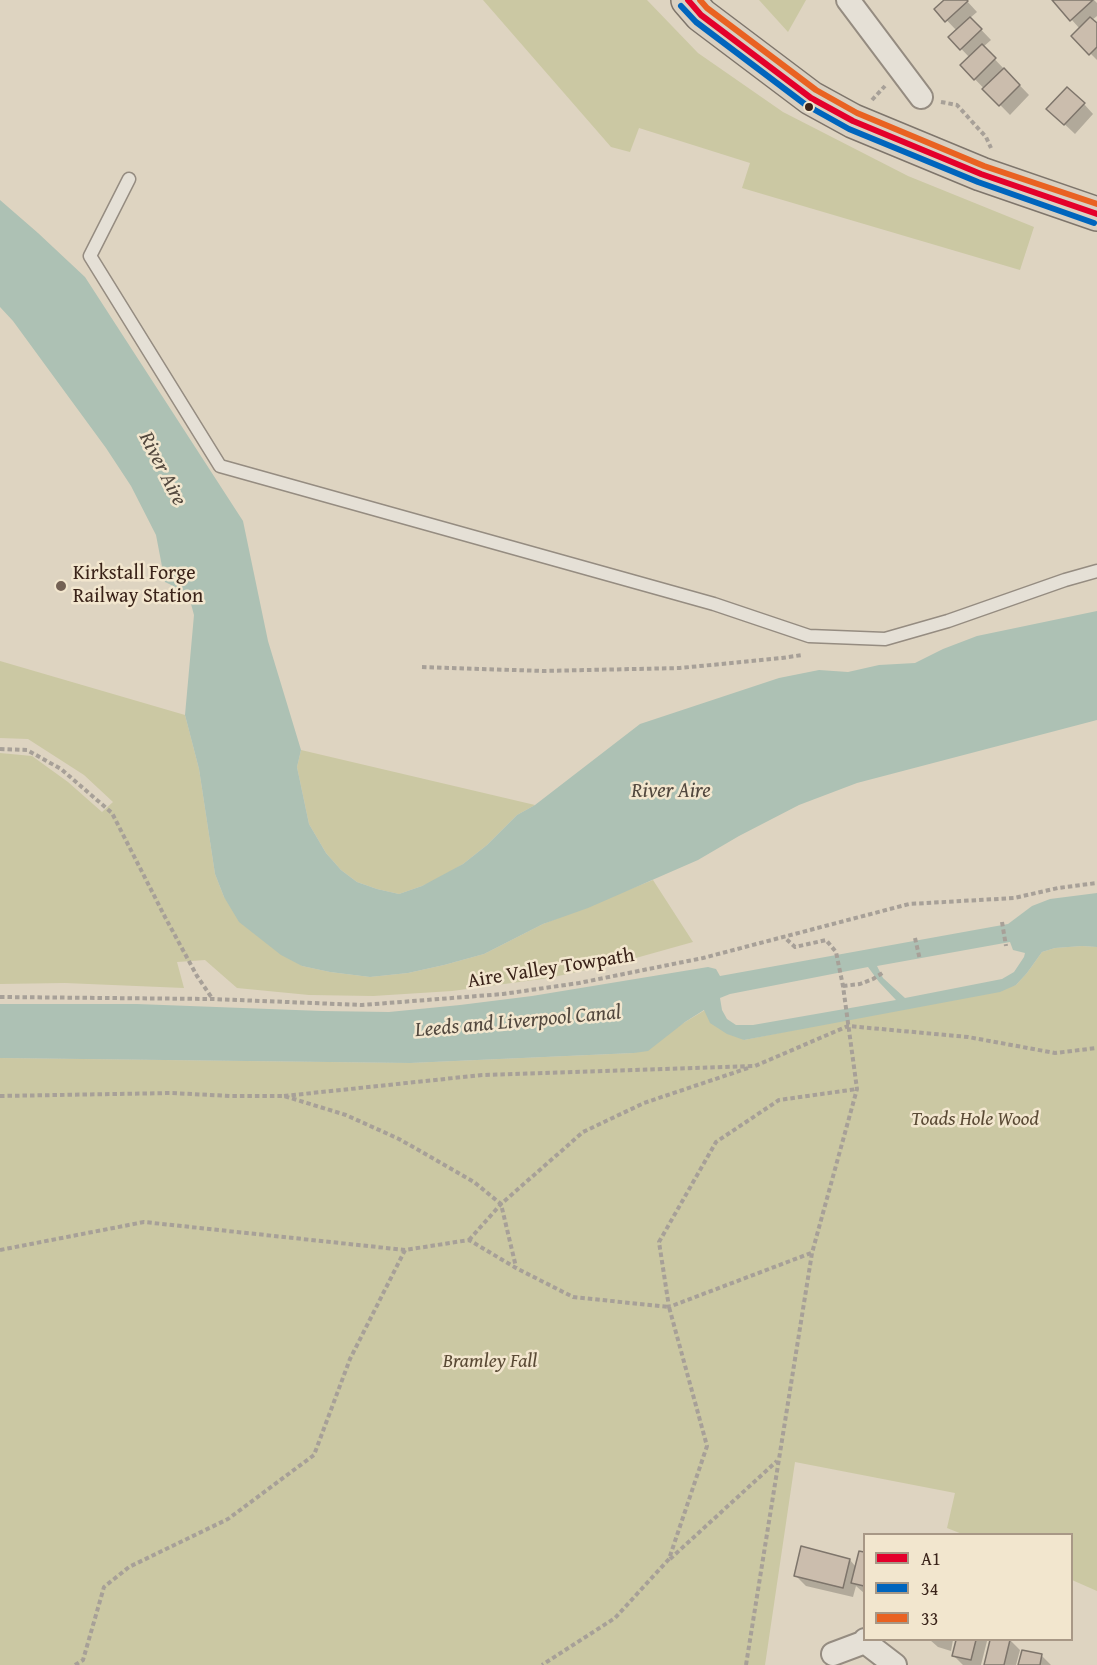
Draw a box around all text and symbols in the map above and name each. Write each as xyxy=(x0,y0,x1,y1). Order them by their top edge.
unlabelled marker xyxy=(803,101,815,113)
water label: River Aire xyxy=(133,428,191,510)
place label: Kirkstall Forge Railway Station xyxy=(73,562,203,609)
marker: Kirkstall Forge Railway Station xyxy=(54,579,68,593)
water label: River Aire xyxy=(631,779,711,805)
street label: Aire Valley Towpath xyxy=(466,944,636,994)
water label: Leeds and Liverpool Canal xyxy=(414,1000,622,1044)
park label: Toads Hole Wood xyxy=(911,1108,1039,1132)
park label: Bramley Fall xyxy=(443,1350,537,1374)
legend xyxy=(863,1533,1073,1641)
text: A1 xyxy=(921,1545,941,1572)
text: 34 xyxy=(921,1575,938,1602)
text: 33 xyxy=(921,1605,938,1632)

